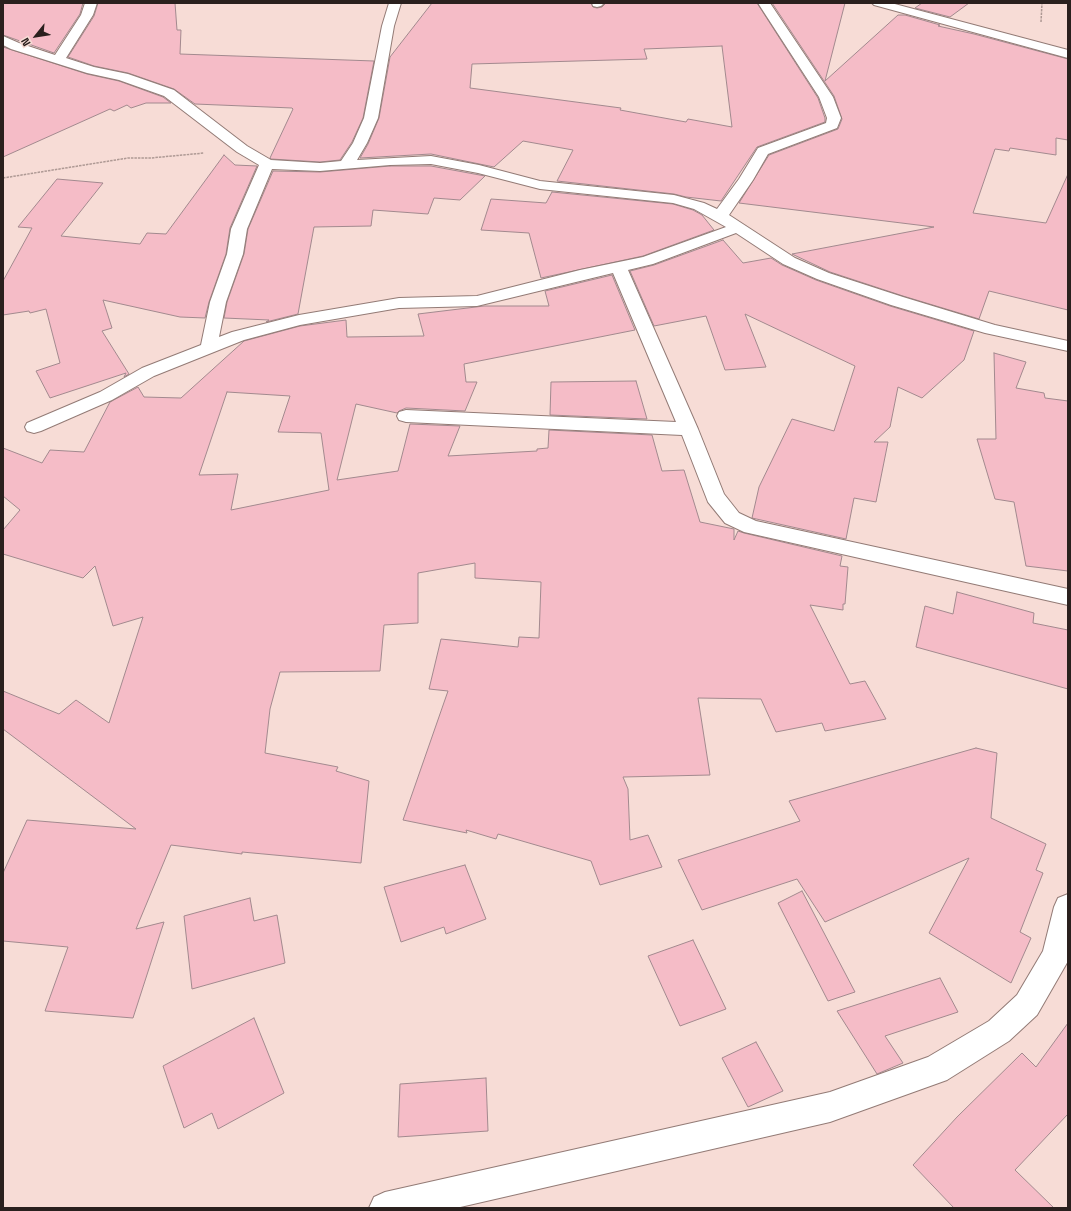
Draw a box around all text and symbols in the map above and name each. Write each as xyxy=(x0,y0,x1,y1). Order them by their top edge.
north arrow xyxy=(16,16,56,56)
text: N xyxy=(18,35,34,49)

